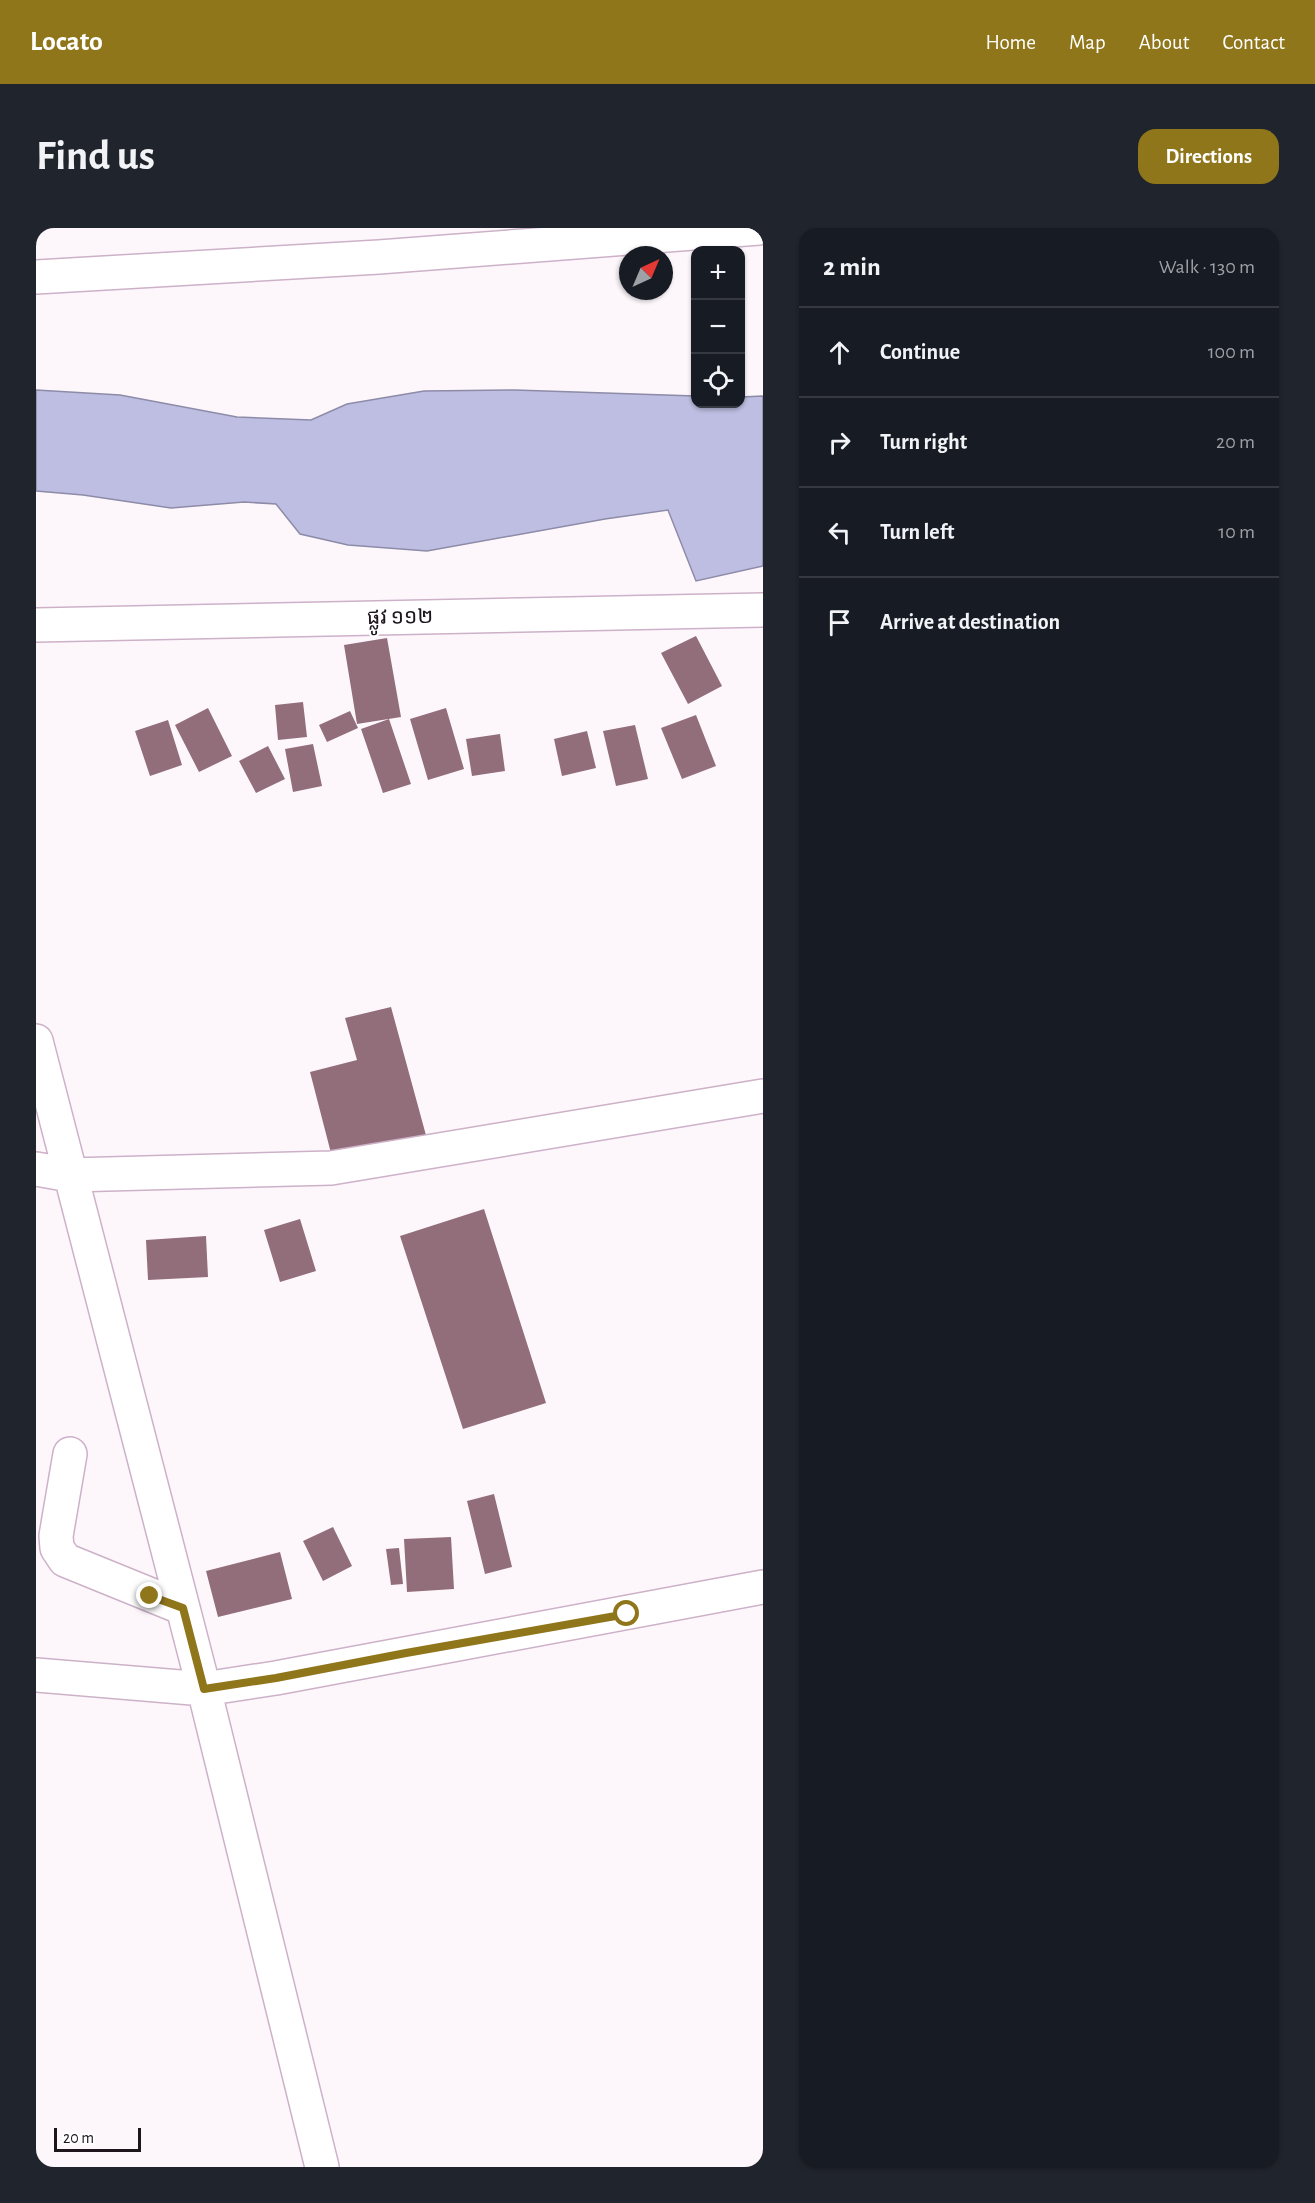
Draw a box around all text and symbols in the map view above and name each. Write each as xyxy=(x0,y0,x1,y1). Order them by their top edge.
text: Locato xyxy=(30,28,103,56)
text: Home xyxy=(985,32,1036,53)
text: Map xyxy=(1069,32,1106,53)
text: About xyxy=(1139,32,1189,53)
text: Contact xyxy=(1222,32,1285,53)
button: Directions xyxy=(1138,129,1279,184)
text: Find us xyxy=(36,135,155,177)
north arrow xyxy=(619,246,673,300)
map controls xyxy=(691,246,745,408)
button: + xyxy=(691,246,745,300)
text: 2 min xyxy=(823,254,881,280)
text: Walk · 130 m xyxy=(1159,257,1255,277)
button: − xyxy=(691,300,745,354)
icon: ahead xyxy=(823,336,856,369)
text: Continue xyxy=(880,341,960,363)
text: 100 m xyxy=(1208,342,1255,362)
button: locate xyxy=(691,354,745,408)
icon: right xyxy=(823,426,856,459)
text: Turn right xyxy=(880,431,967,453)
text: 20 m xyxy=(1216,432,1255,452)
icon: left xyxy=(823,516,856,549)
text: Turn left xyxy=(880,521,954,543)
text: 10 m xyxy=(1218,522,1255,542)
street label: ផ្លូវ ១១២ xyxy=(367,606,433,636)
icon: arrive xyxy=(823,606,856,639)
text: Arrive at destination xyxy=(880,611,1060,633)
route end xyxy=(136,1582,162,1608)
route start xyxy=(613,1600,639,1626)
scale bar xyxy=(54,2125,141,2152)
text: 20 m xyxy=(63,2130,94,2146)

